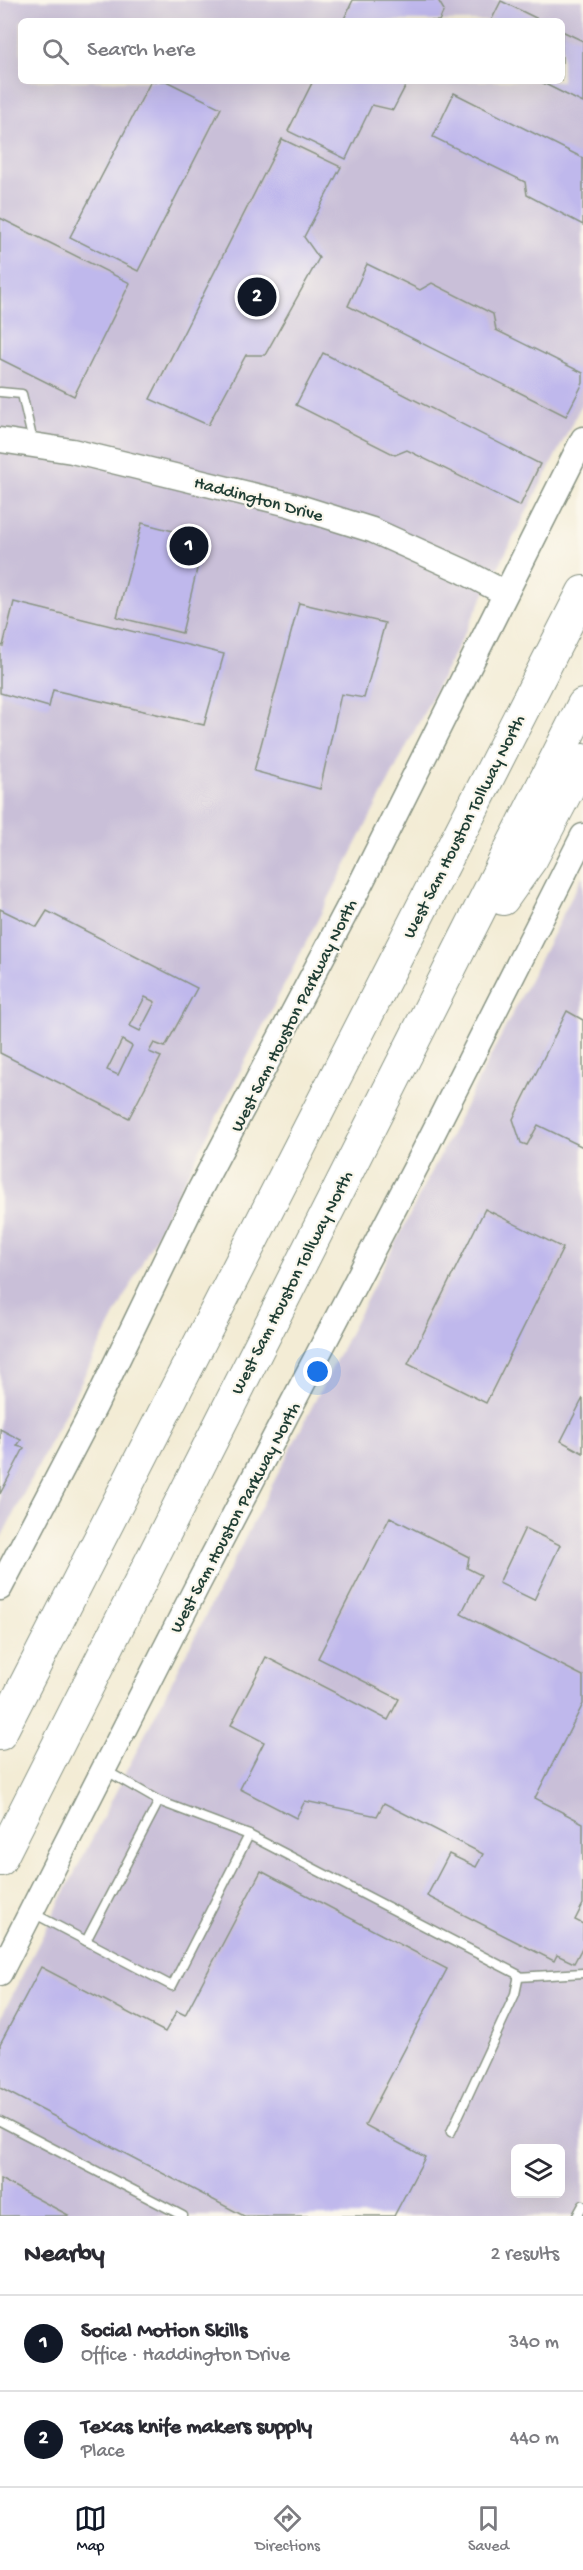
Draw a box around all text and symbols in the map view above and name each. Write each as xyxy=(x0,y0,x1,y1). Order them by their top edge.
search box xyxy=(18,18,565,84)
icon: search xyxy=(39,35,72,68)
text: Search here xyxy=(87,38,195,64)
pin: 2 xyxy=(238,274,276,320)
street label: Haddington Drive xyxy=(191,473,326,528)
pin: 1 xyxy=(170,524,208,568)
street label: West Sam Houston Tollway North xyxy=(400,712,531,942)
street label: West Sam Houston Parkway North xyxy=(227,896,363,1136)
street label: West Sam Houston Tollway North xyxy=(228,1168,359,1398)
your location xyxy=(303,1357,332,1386)
street label: West Sam Houston Parkway North xyxy=(166,1399,306,1637)
map controls xyxy=(511,2144,565,2198)
button: layers xyxy=(511,2144,565,2198)
text: Nearby xyxy=(24,2240,105,2271)
text: 2 results xyxy=(490,2244,559,2267)
text: Social Motion Skills xyxy=(81,2319,247,2345)
text: 1 xyxy=(39,2332,48,2355)
text: 340 m xyxy=(509,2332,559,2355)
text: Office · Haddington Drive xyxy=(81,2345,290,2368)
text: Texas knife makers supply xyxy=(81,2415,312,2441)
text: 2 xyxy=(39,2428,48,2451)
text: 440 m xyxy=(510,2428,559,2451)
text: Place xyxy=(81,2441,125,2464)
tab: Map xyxy=(74,2502,107,2557)
tab: Directions xyxy=(255,2502,320,2557)
tab: Saved xyxy=(468,2502,509,2557)

